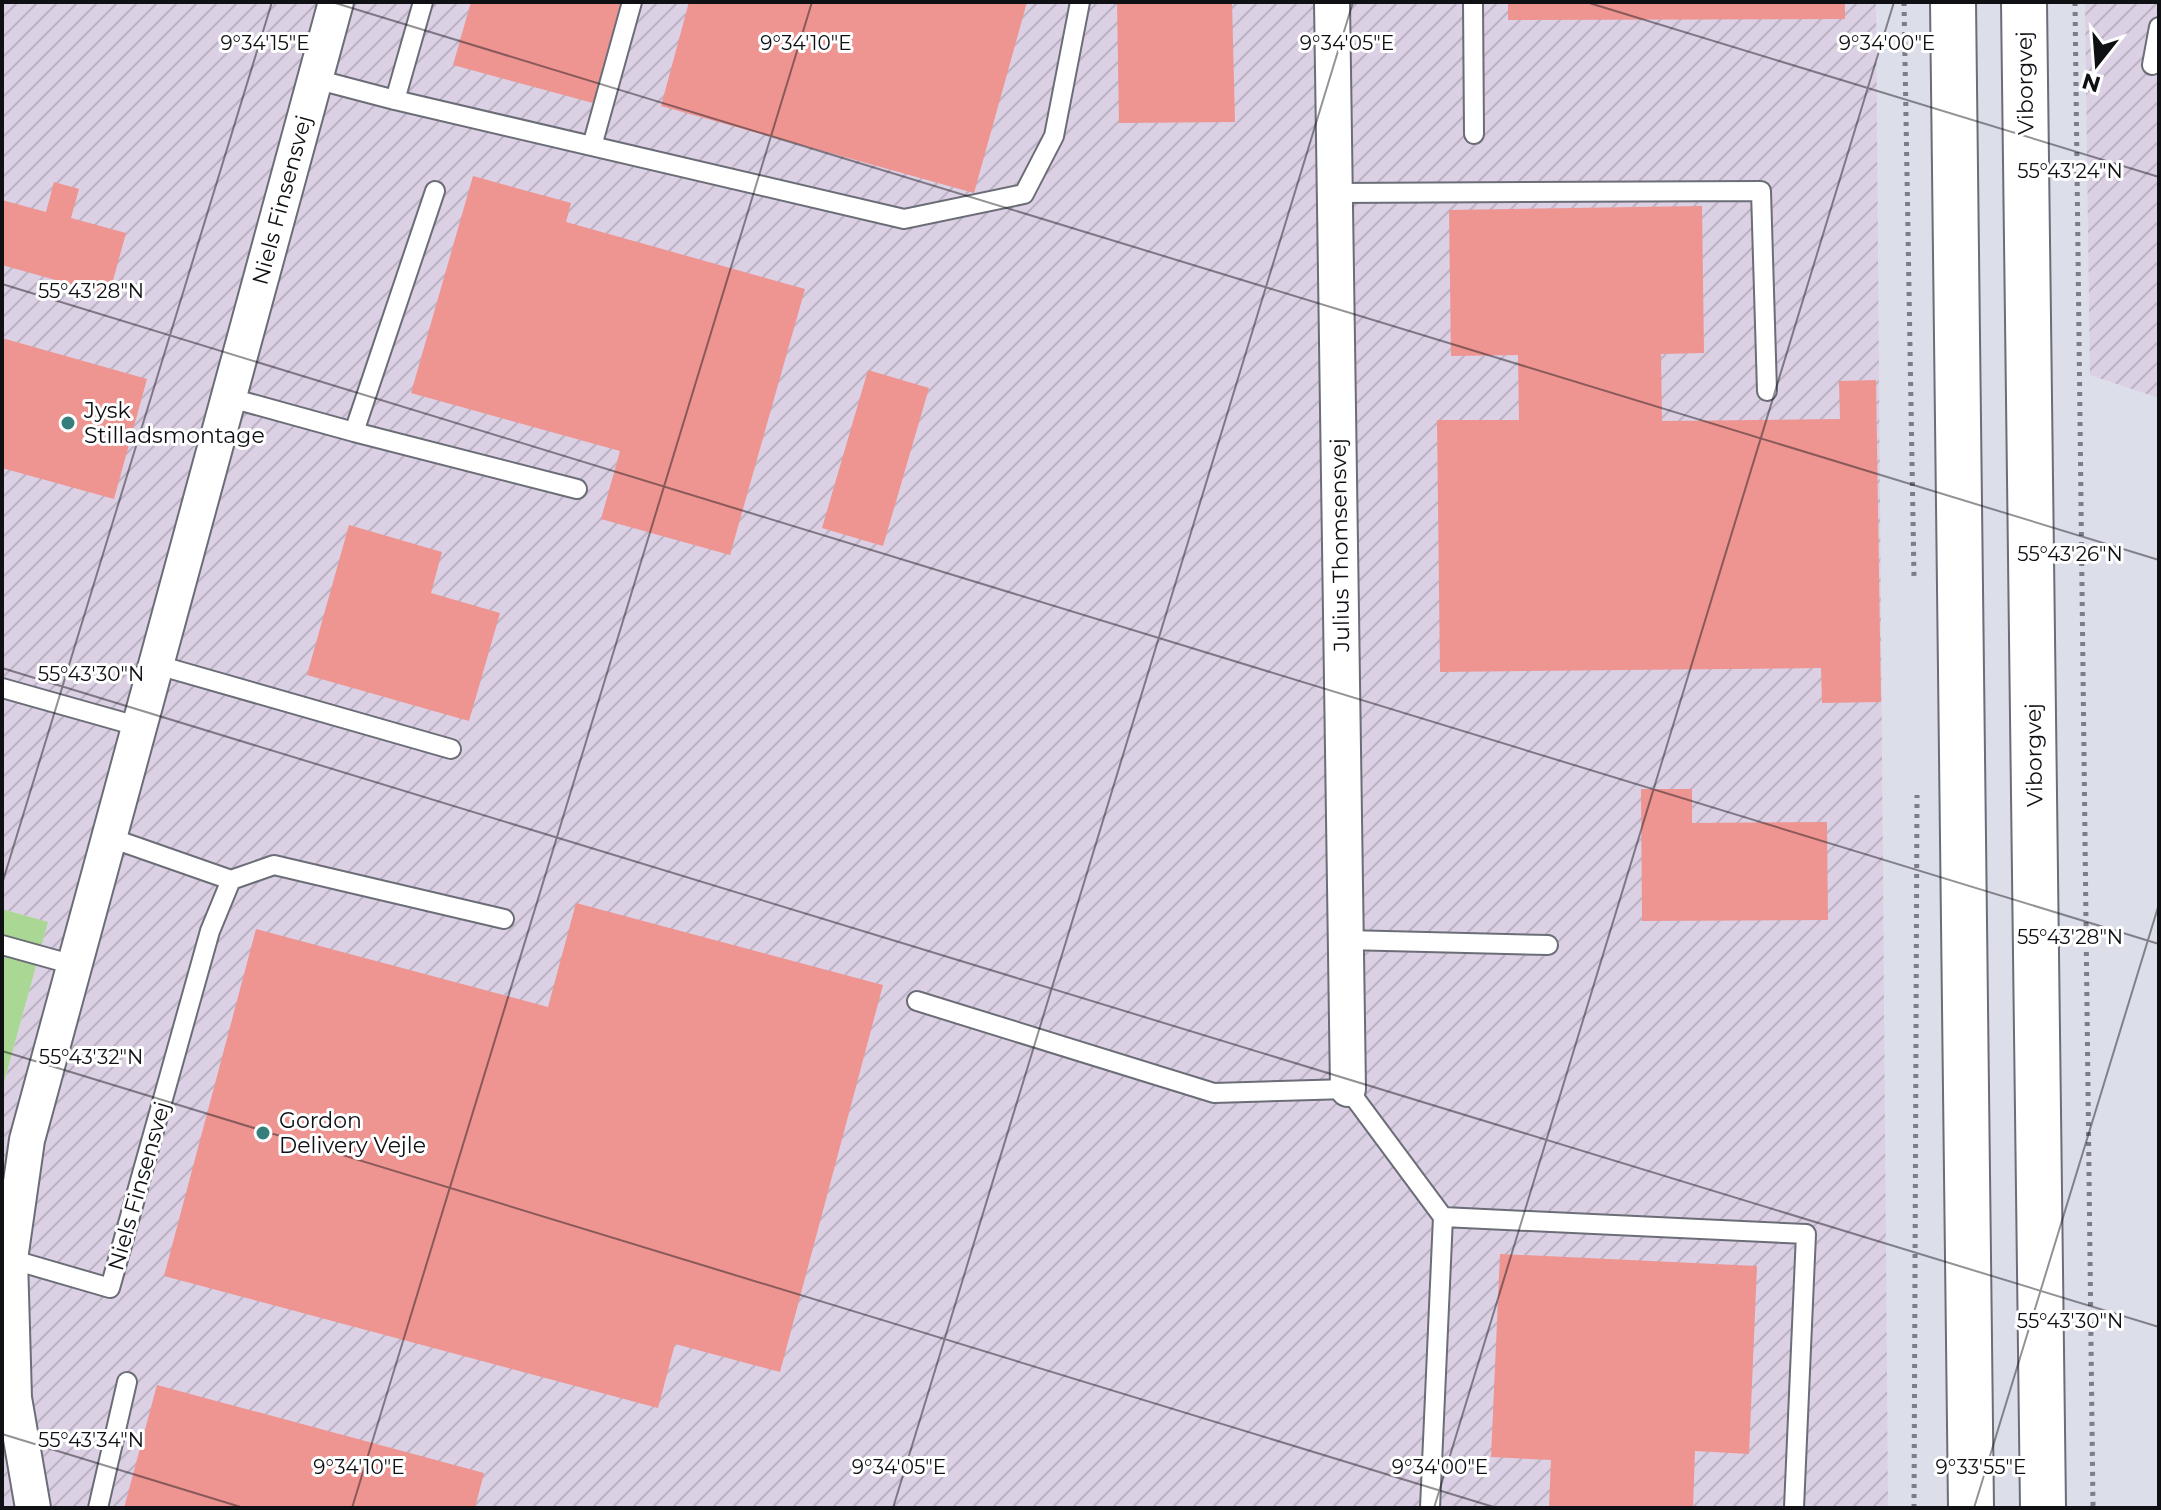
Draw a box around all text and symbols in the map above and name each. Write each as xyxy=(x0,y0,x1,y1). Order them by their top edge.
north arrow xyxy=(2057,24,2137,104)
text: 9°34'15"E xyxy=(220,31,310,55)
text: 9°34'10"E xyxy=(760,31,852,55)
text: 9°34'05"E xyxy=(1300,31,1394,55)
text: 9°34'00"E xyxy=(1839,31,1935,55)
street label: Viborgvej xyxy=(2011,31,2039,135)
text: N xyxy=(2079,67,2104,98)
street label: Niels Finsensvej xyxy=(246,112,318,288)
text: 55°43'24"N xyxy=(2017,159,2123,183)
text: 55°43'28"N xyxy=(38,279,144,303)
place label: Jysk Stilladsmontage xyxy=(83,397,265,449)
marker: Jysk Stilladsmontage xyxy=(59,414,77,432)
street label: Julius Thomsensvej xyxy=(1325,438,1355,653)
text: 55°43'26"N xyxy=(2017,542,2123,566)
text: 55°43'30"N xyxy=(38,662,144,686)
street label: Viborgvej xyxy=(2020,703,2048,807)
text: 55°43'28"N xyxy=(2017,925,2123,949)
text: 55°43'32"N xyxy=(39,1045,143,1069)
street label: Niels Finsensvej xyxy=(102,1098,176,1274)
place label: Gordon Delivery Vejle xyxy=(279,1107,426,1159)
marker: Gordon Delivery Vejle xyxy=(254,1124,272,1142)
text: 55°43'30"N xyxy=(2017,1309,2123,1333)
text: 55°43'34"N xyxy=(38,1428,144,1452)
text: 9°34'10"E xyxy=(313,1455,405,1479)
text: 9°34'05"E xyxy=(852,1455,946,1479)
text: 9°34'00"E xyxy=(1392,1455,1488,1479)
text: 9°33'55"E xyxy=(1936,1455,2026,1479)

